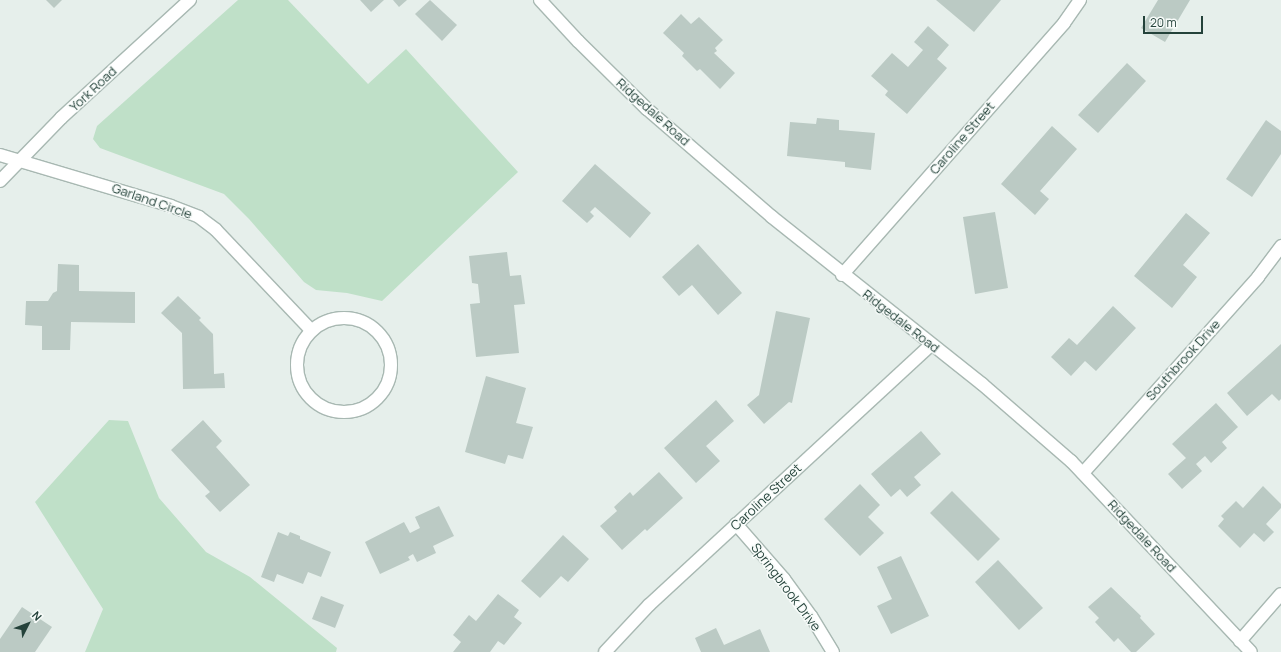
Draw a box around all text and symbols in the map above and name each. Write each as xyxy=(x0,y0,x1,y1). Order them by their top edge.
scale bar xyxy=(1145,8,1205,34)
text: 20 m xyxy=(1150,14,1177,31)
street label: York Road xyxy=(66,63,120,115)
street label: Ridgedale Road xyxy=(613,75,693,149)
street label: Caroline Street xyxy=(926,99,998,177)
street label: Garland Circle xyxy=(110,180,194,222)
street label: Ridgedale Road xyxy=(859,286,943,356)
street label: Southbrook Drive xyxy=(1143,316,1223,404)
street label: Caroline Street xyxy=(727,460,805,534)
street label: Ridgedale Road xyxy=(1105,497,1179,575)
street label: Springbrook Drive xyxy=(748,540,824,634)
north arrow xyxy=(8,604,48,644)
text: N xyxy=(29,608,46,624)

